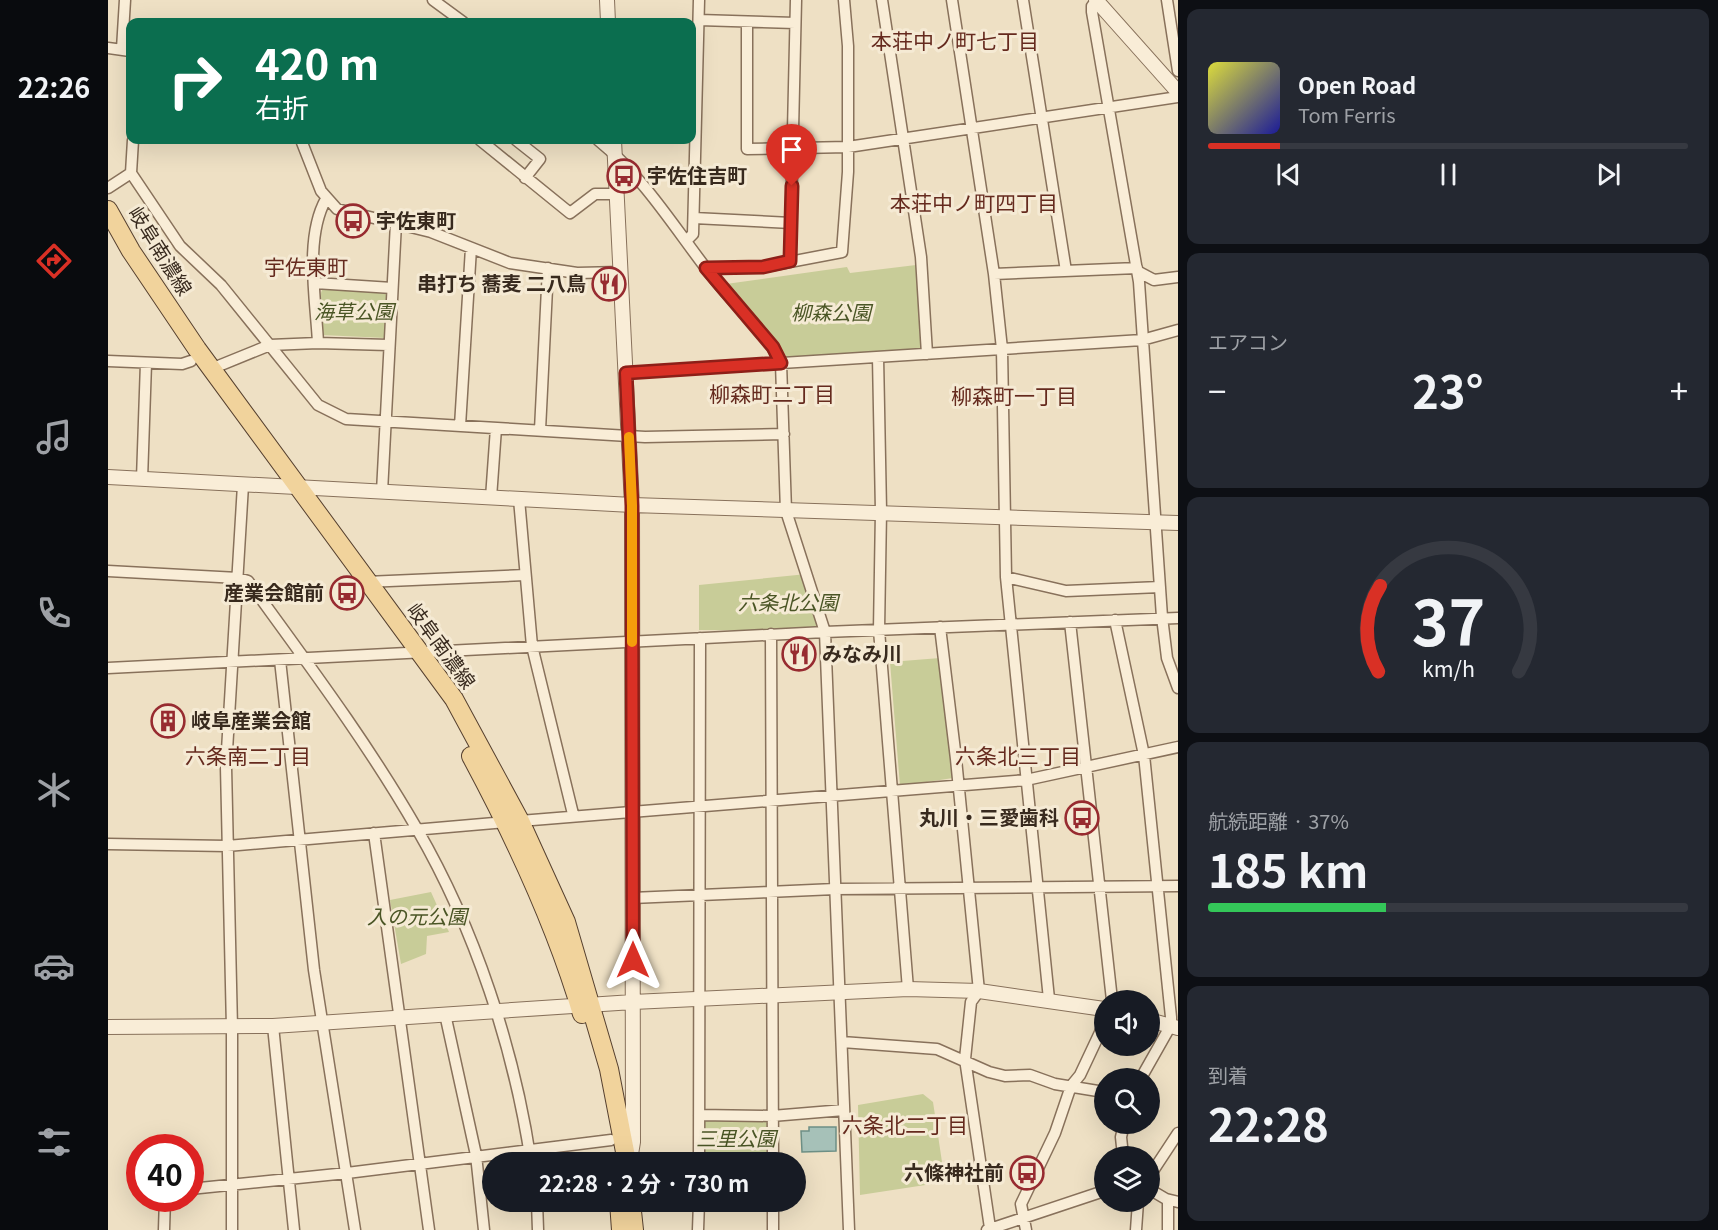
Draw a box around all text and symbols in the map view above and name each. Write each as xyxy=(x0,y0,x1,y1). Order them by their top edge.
district label: 本荘中ノ町七丁目 xyxy=(871,25,1039,55)
text: 420 m xyxy=(255,31,379,92)
icon: right xyxy=(156,42,234,120)
text: 22:26 xyxy=(18,67,90,106)
text: Open Road xyxy=(1298,68,1416,100)
text: 右折 xyxy=(255,87,309,126)
text: Tom Ferris xyxy=(1298,100,1396,129)
pin xyxy=(766,124,817,186)
icon: arrive xyxy=(775,133,808,166)
bus stop icon: 宇佐住吉町 xyxy=(606,158,642,194)
icon: previous xyxy=(1272,158,1305,191)
icon: pause xyxy=(1432,158,1465,191)
icon: next xyxy=(1592,158,1625,191)
place label: 宇佐住吉町 xyxy=(647,160,747,189)
district label: 本荘中ノ町四丁目 xyxy=(890,187,1058,217)
street label: 岐阜南濃線 xyxy=(122,200,200,300)
bus stop icon: 宇佐東町 xyxy=(335,203,371,239)
place label: 宇佐東町 xyxy=(376,205,456,234)
icon: directions xyxy=(33,240,75,282)
district label: 宇佐東町 xyxy=(264,251,348,281)
restaurant icon: 串打ち 蕎麦 二八鳥 xyxy=(591,266,627,302)
place label: 串打ち 蕎麦 二八鳥 xyxy=(417,268,586,297)
park label: 海草公園 xyxy=(314,296,397,325)
park label: 柳森公園 xyxy=(791,297,874,326)
text: エアコン xyxy=(1208,327,1288,356)
text: 23° xyxy=(1412,357,1484,422)
text: − xyxy=(1208,366,1226,414)
text: + xyxy=(1670,366,1688,414)
district label: 柳森町二丁目 xyxy=(709,378,835,408)
district label: 柳森町一丁目 xyxy=(951,380,1077,410)
icon: music xyxy=(33,416,75,458)
text: 37 xyxy=(1411,574,1485,664)
bus stop icon: 産業会館前 xyxy=(329,575,365,611)
place label: 産業会館前 xyxy=(224,577,324,606)
park label: 六条北公園 xyxy=(738,587,841,616)
icon: phone xyxy=(33,592,75,634)
street label: 岐阜南濃線 xyxy=(401,596,483,694)
restaurant icon: みなみ川 xyxy=(781,636,817,672)
place label: みなみ川 xyxy=(822,638,902,667)
text: km/h xyxy=(1421,652,1475,683)
building icon: 岐阜産業会館 xyxy=(150,703,186,739)
place label: 岐阜産業会館 xyxy=(191,705,311,734)
district label: 六条南二丁目 xyxy=(185,740,311,770)
district label: 六条北三丁目 xyxy=(955,740,1081,770)
icon: climate xyxy=(33,769,75,811)
bus stop icon: 丸川・三愛歯科 xyxy=(1064,800,1100,836)
place label: 丸川・三愛歯科 xyxy=(919,802,1059,831)
text: 航続距離 · 37% xyxy=(1208,806,1349,835)
text: 185 km xyxy=(1208,836,1368,901)
park label: 入の元公園 xyxy=(367,901,470,930)
position arrow xyxy=(601,928,665,992)
icon: car xyxy=(33,945,75,987)
map controls xyxy=(1094,990,1160,1212)
button: sound xyxy=(1094,990,1160,1056)
text: 到着 xyxy=(1208,1060,1248,1089)
button: search xyxy=(1094,1068,1160,1134)
text: 22:28 xyxy=(1208,1090,1329,1155)
district label: 六条北二丁目 xyxy=(842,1109,968,1139)
icon: filters xyxy=(33,1121,75,1163)
park label: 三里公園 xyxy=(696,1123,779,1152)
speed limit sign: 40 xyxy=(126,1134,204,1212)
button: layers xyxy=(1094,1146,1160,1212)
bus stop icon: 六條神社前 xyxy=(1009,1155,1045,1191)
place label: 六條神社前 xyxy=(904,1157,1004,1186)
text: 22:28 · 2 分 · 730 m xyxy=(539,1166,749,1198)

